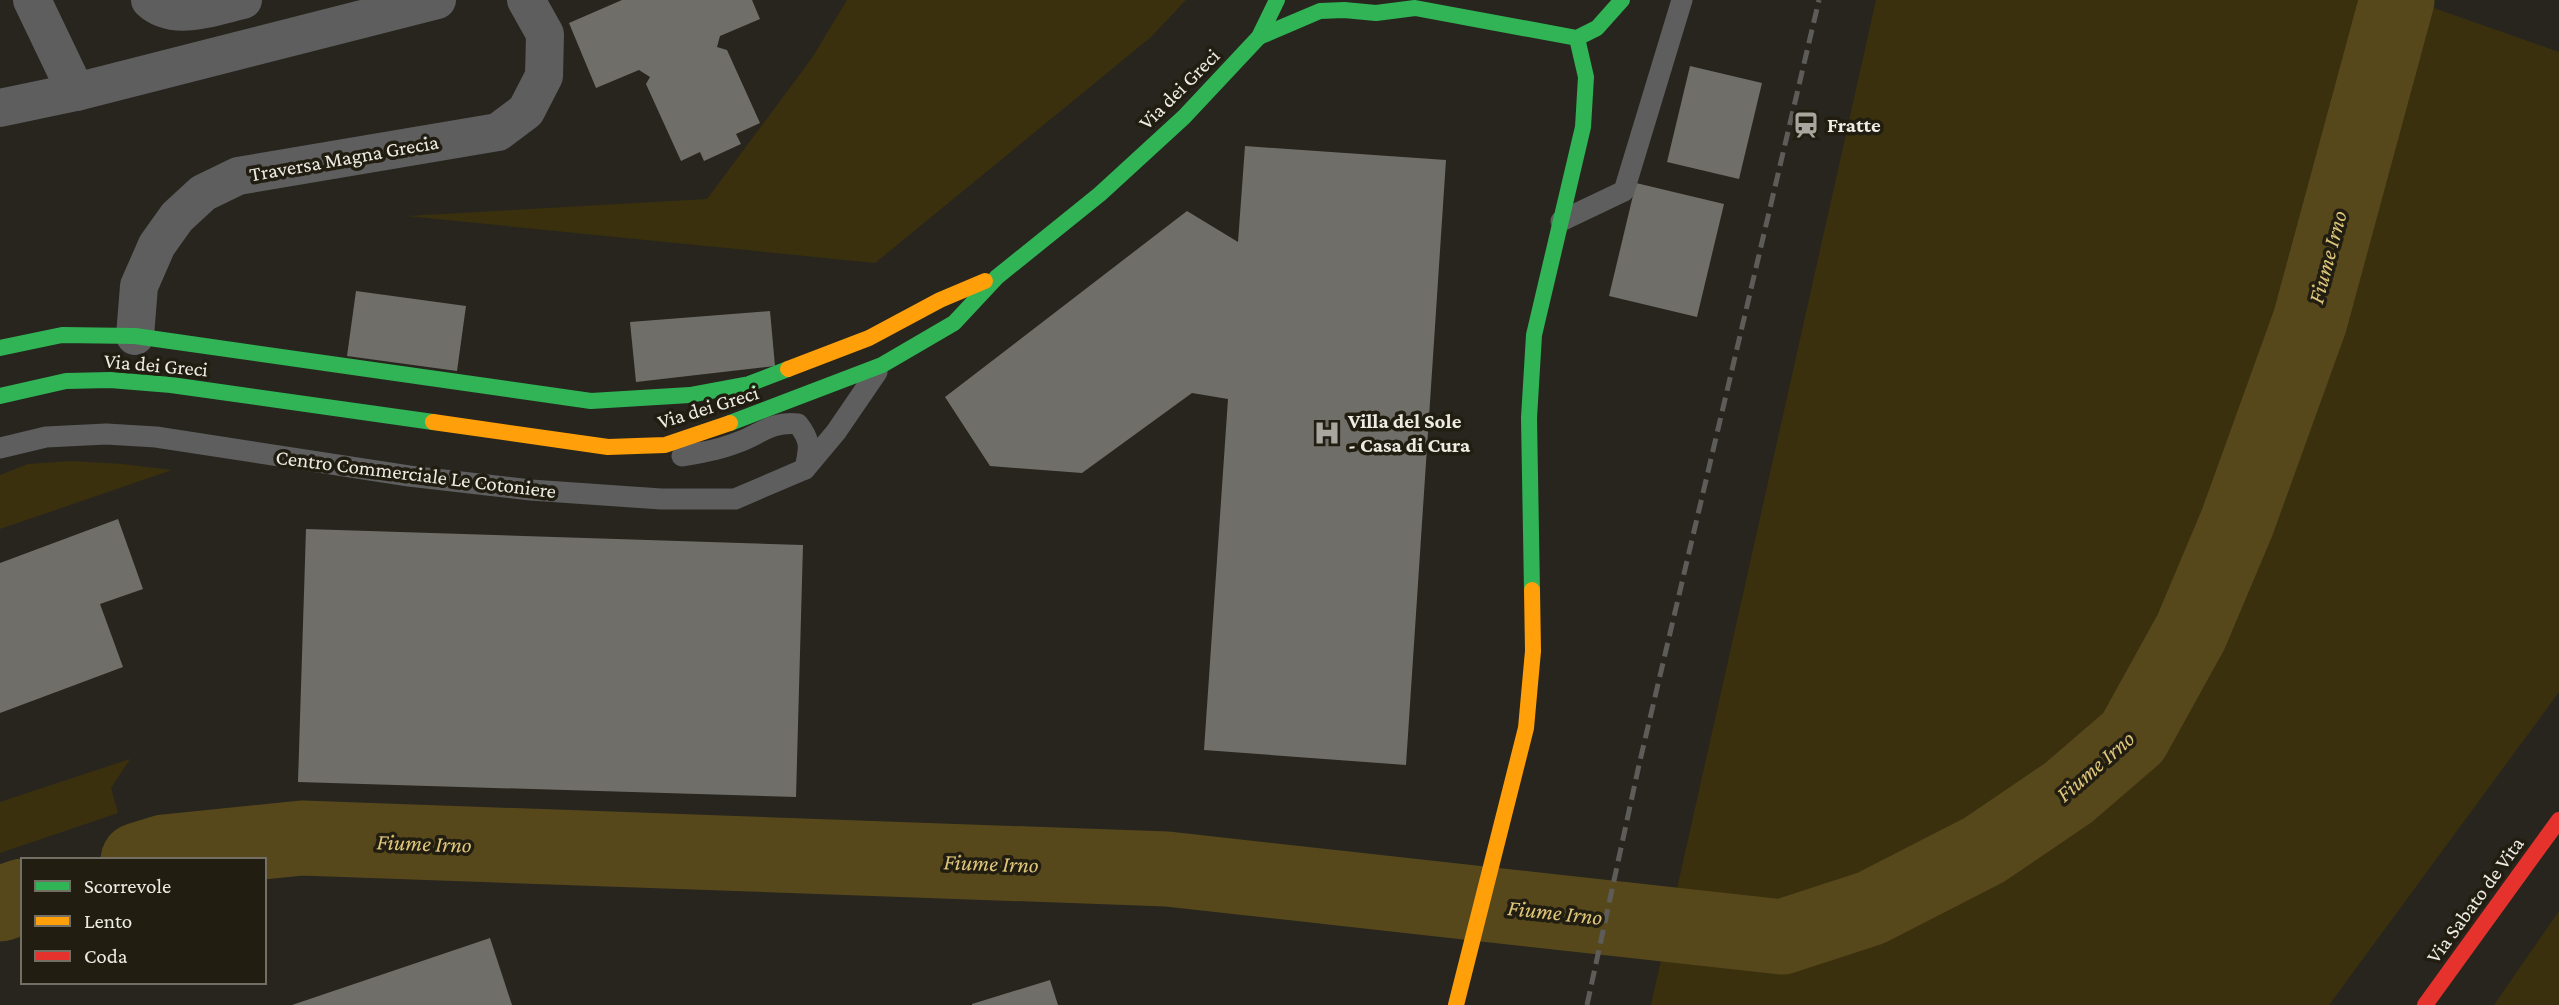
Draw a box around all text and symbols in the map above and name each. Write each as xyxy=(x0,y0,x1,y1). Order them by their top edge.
street label: Via dei Greci xyxy=(1134,43,1225,134)
station icon: Fratte xyxy=(1791,110,1821,140)
place label: Fratte xyxy=(1827,113,1881,137)
street label: Traversa Magna Grecia xyxy=(247,129,441,186)
water label: Fiume Irno xyxy=(2302,207,2352,306)
street label: Via dei Greci xyxy=(103,349,209,382)
street label: Via dei Greci xyxy=(655,380,762,434)
place label: Villa del Sole - Casa di Cura xyxy=(1347,409,1471,457)
hospital icon: Villa del Sole - Casa di Cura xyxy=(1312,418,1342,448)
street label: Centro Commerciale Le Cotoniere xyxy=(274,445,558,503)
water label: Fiume Irno xyxy=(2051,725,2140,807)
water label: Fiume Irno xyxy=(376,828,472,858)
street label: Via Sabato de Vita xyxy=(2421,832,2529,968)
water label: Fiume Irno xyxy=(943,848,1039,878)
legend xyxy=(21,858,266,984)
text: Scorrevole xyxy=(84,874,171,898)
water label: Fiume Irno xyxy=(1506,894,1604,930)
text: Lento xyxy=(84,909,132,933)
text: Coda xyxy=(84,944,128,968)

